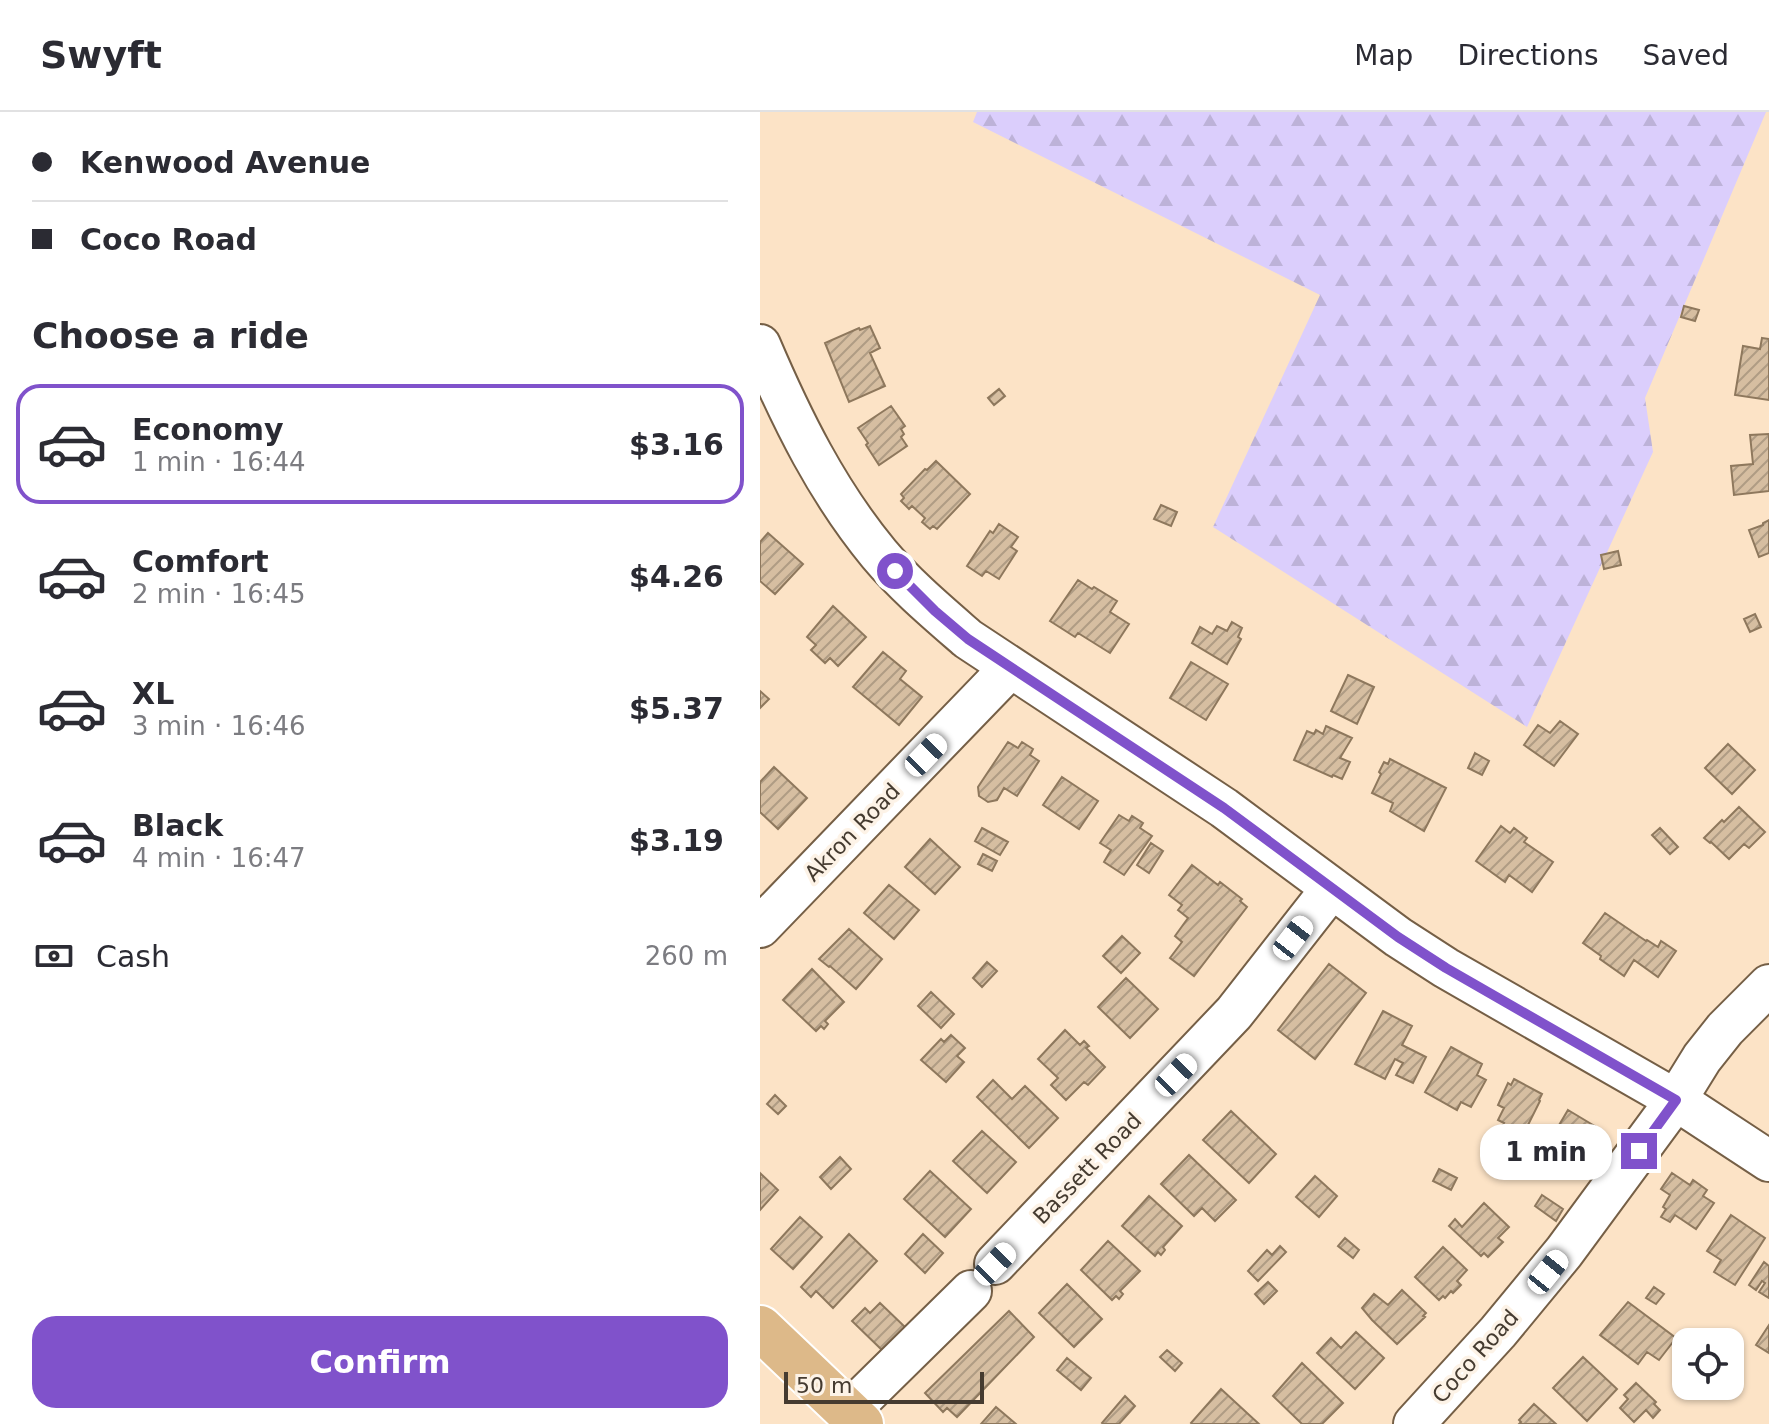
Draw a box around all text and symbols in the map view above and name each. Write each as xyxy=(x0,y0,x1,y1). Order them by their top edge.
text: Swyft xyxy=(40,33,162,77)
text: Map xyxy=(1354,39,1413,72)
text: Directions xyxy=(1457,39,1598,72)
text: Saved xyxy=(1642,39,1729,72)
text: Kenwood Avenue xyxy=(80,145,370,180)
text: Coco Road xyxy=(80,222,257,257)
text: Choose a ride xyxy=(32,315,309,356)
icon: car xyxy=(36,408,108,480)
text: Economy xyxy=(132,412,284,447)
text: $3.16 xyxy=(629,427,724,462)
text: 1 min · 16:44 xyxy=(132,447,306,477)
icon: car xyxy=(36,540,108,612)
text: Comfort xyxy=(132,544,269,579)
route start xyxy=(877,553,913,589)
text: $4.26 xyxy=(629,559,724,594)
text: 2 min · 16:45 xyxy=(132,579,306,609)
icon: car xyxy=(36,672,108,744)
text: XL xyxy=(132,676,174,711)
text: $5.37 xyxy=(629,691,724,726)
text: 3 min · 16:46 xyxy=(132,711,306,741)
car xyxy=(901,729,951,781)
street label: Akron Road xyxy=(800,778,905,886)
icon: car xyxy=(36,804,108,876)
text: Black xyxy=(132,808,223,843)
text: $3.19 xyxy=(629,823,724,858)
text: 4 min · 16:47 xyxy=(132,843,306,873)
car xyxy=(1269,912,1317,964)
icon: cash xyxy=(32,934,76,978)
text: Cash xyxy=(96,939,170,974)
text: 260 m xyxy=(645,941,728,971)
car xyxy=(1151,1049,1201,1101)
street label: Bassett Road xyxy=(1028,1108,1147,1229)
callout: 1 min xyxy=(1479,1123,1611,1179)
route end xyxy=(1621,1133,1657,1169)
text: 1 min xyxy=(1505,1137,1587,1167)
car xyxy=(970,1238,1020,1290)
car xyxy=(1524,1246,1572,1298)
street label: Coco Road xyxy=(1427,1305,1524,1408)
button: Confirm xyxy=(32,1316,728,1408)
map controls xyxy=(1672,1328,1744,1400)
button: locate xyxy=(1672,1328,1744,1400)
scale bar xyxy=(784,1368,984,1404)
text: 50 m xyxy=(796,1373,852,1398)

